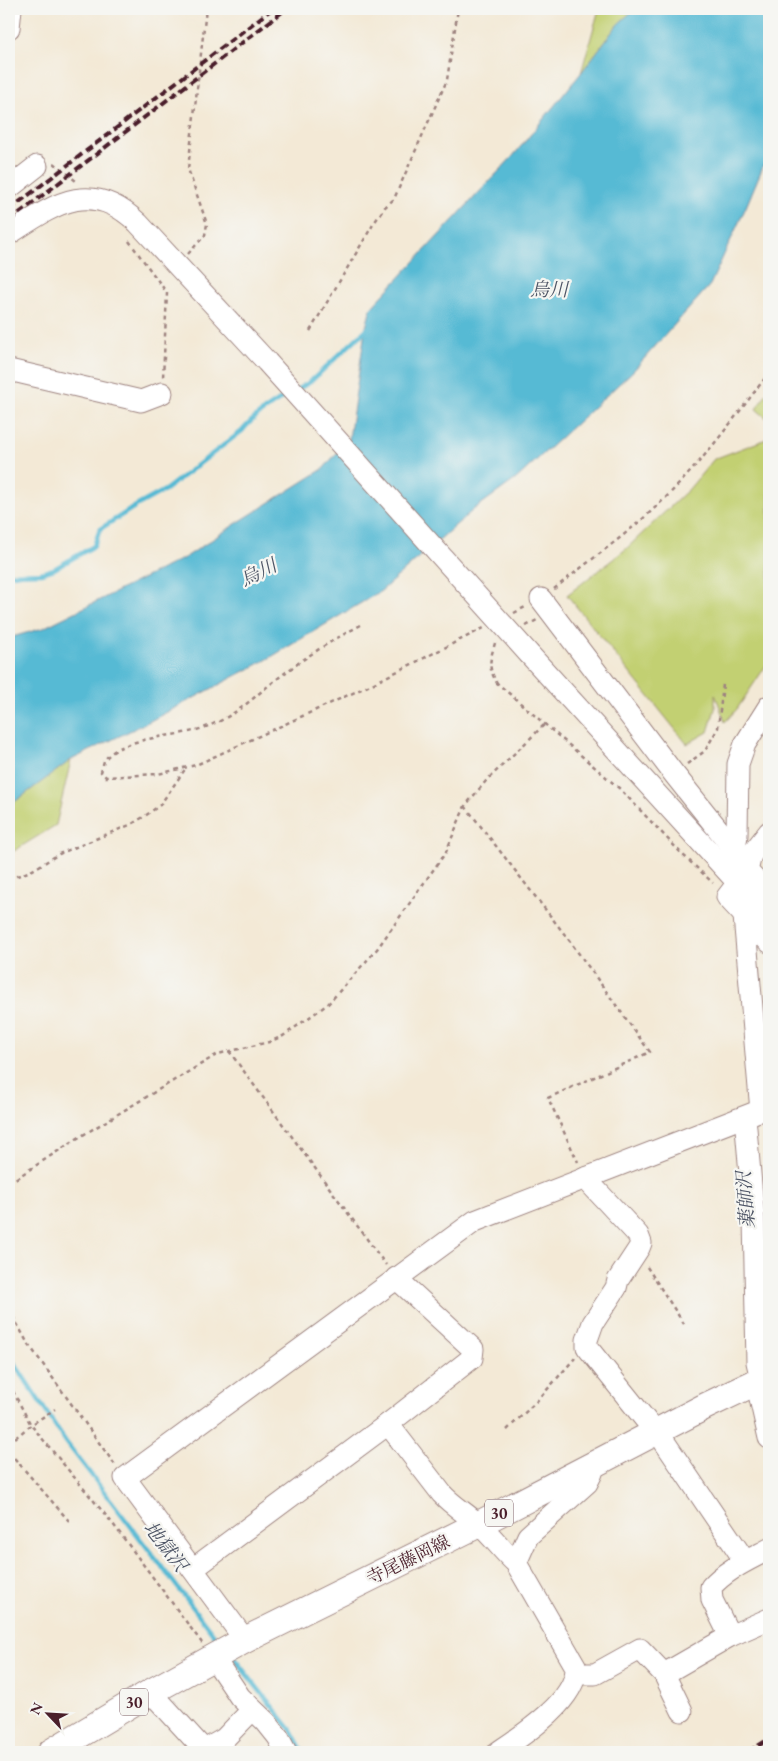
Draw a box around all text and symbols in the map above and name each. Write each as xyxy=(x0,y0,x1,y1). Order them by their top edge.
water label: 烏川 xyxy=(530,277,570,302)
water label: 烏川 xyxy=(236,552,283,592)
water label: 薬師沢 xyxy=(731,1169,760,1229)
road number: 30 xyxy=(485,1500,513,1526)
water label: 地獄沢 xyxy=(138,1516,194,1578)
street label: 寺尾藤岡線 xyxy=(362,1529,453,1590)
north arrow xyxy=(22,1688,72,1738)
road number: 30 xyxy=(120,1688,148,1715)
text: N xyxy=(26,1699,47,1717)

